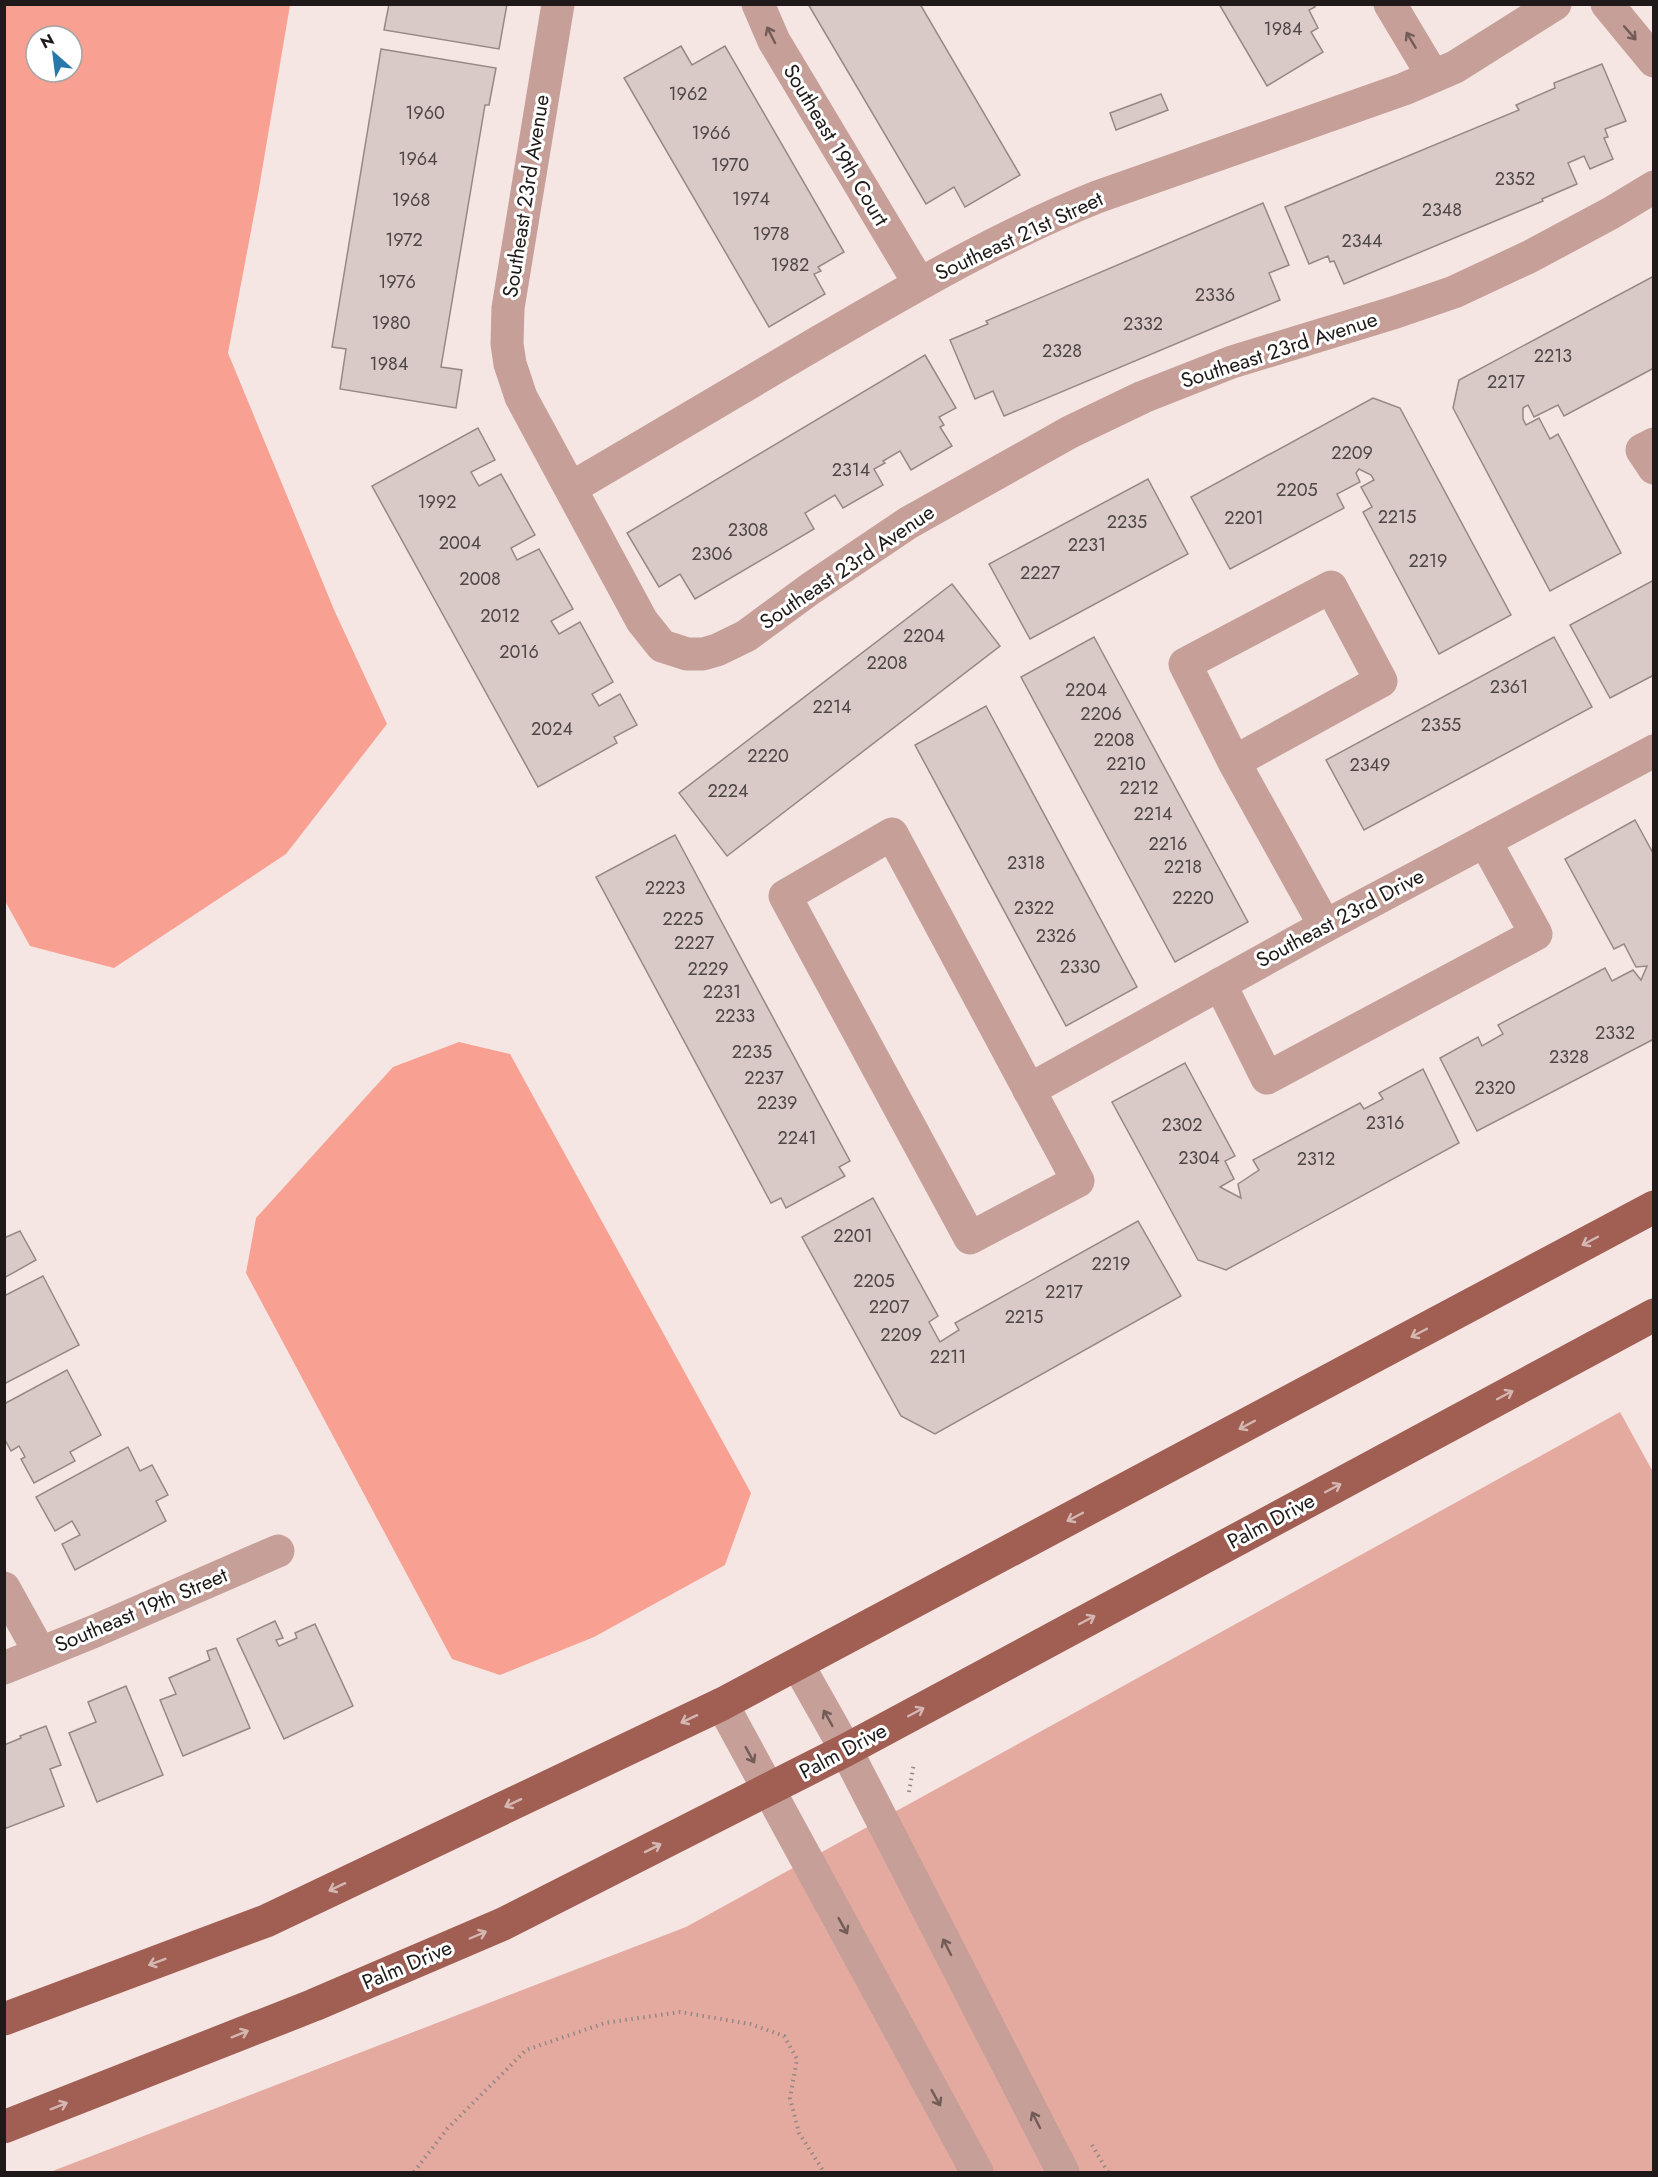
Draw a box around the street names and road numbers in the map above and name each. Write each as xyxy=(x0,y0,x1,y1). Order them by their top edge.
street label: Southeast 19th Court xyxy=(776,58,896,232)
street label: Southeast 23rd Avenue xyxy=(495,92,557,300)
street label: Southeast 21st Street xyxy=(930,184,1108,288)
street label: Southeast 23rd Avenue xyxy=(1177,304,1381,396)
street label: Southeast 23rd Avenue xyxy=(754,497,941,637)
street label: Southeast 23rd Drive xyxy=(1251,861,1429,975)
street label: Palm Drive xyxy=(1222,1485,1320,1557)
street label: Southeast 19th Street xyxy=(50,1560,232,1660)
street label: Palm Drive xyxy=(794,1715,892,1787)
street label: Palm Drive xyxy=(357,1933,457,1997)

